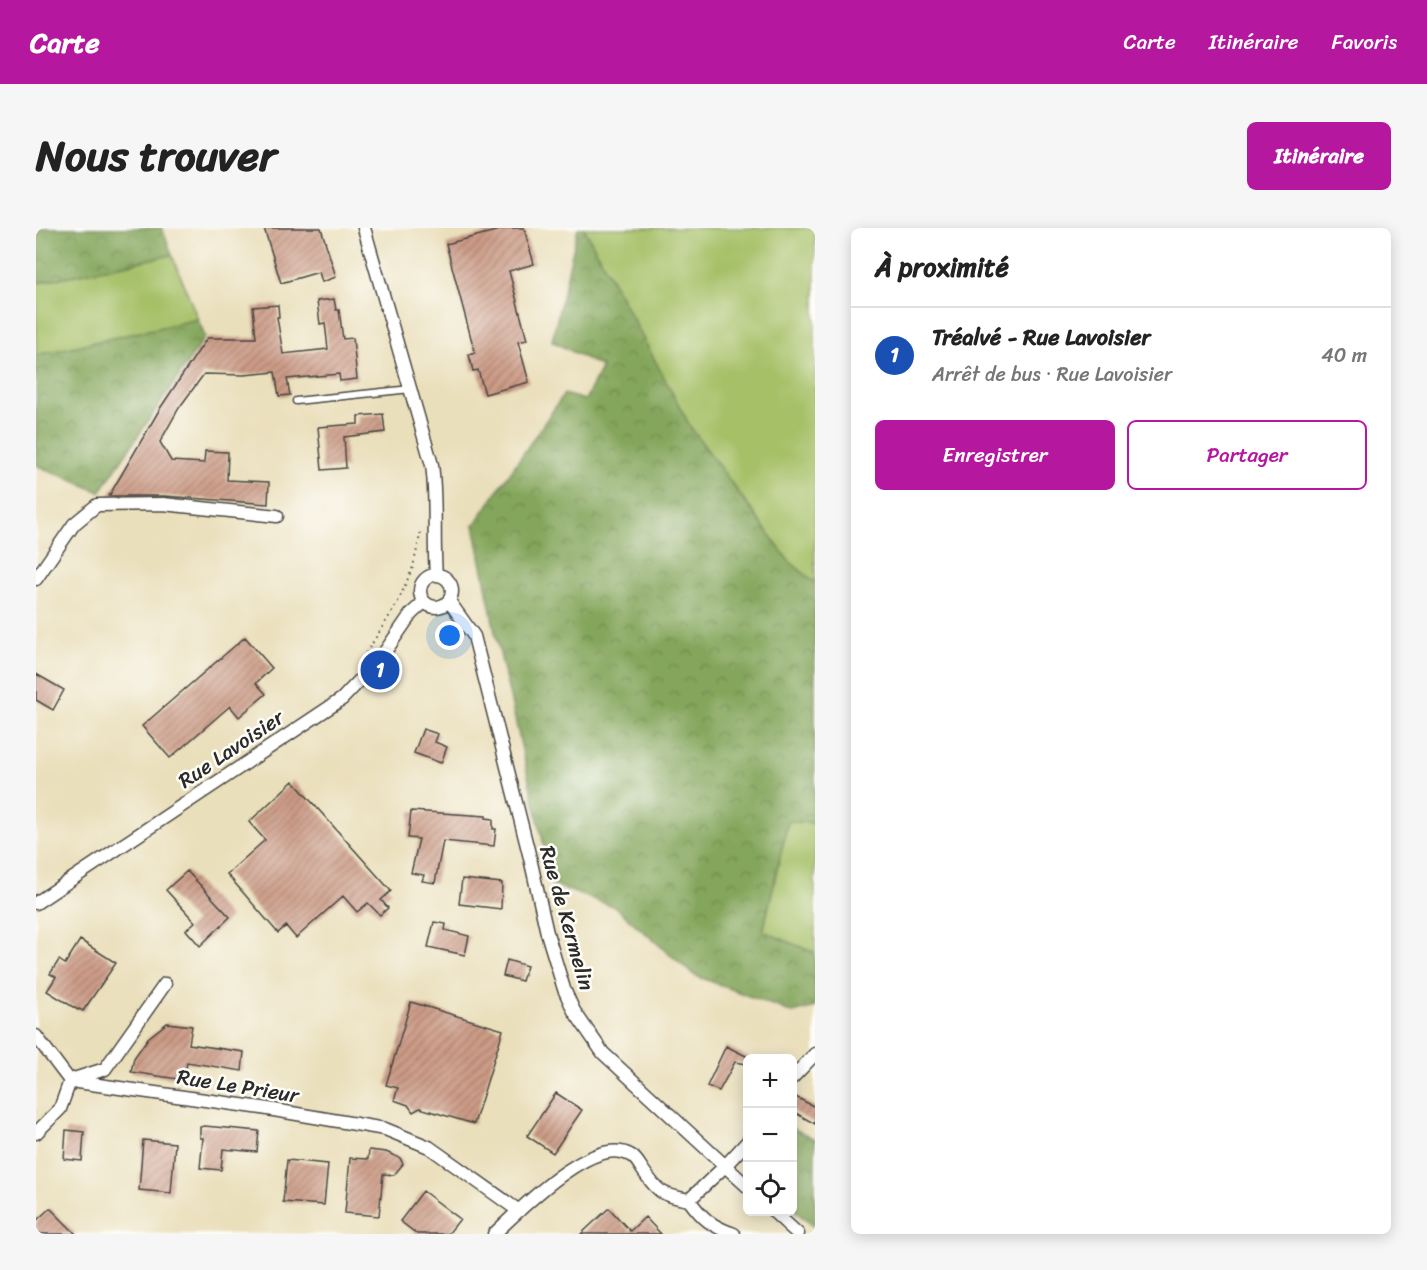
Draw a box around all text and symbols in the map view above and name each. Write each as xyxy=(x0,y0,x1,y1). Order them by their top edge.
text: Carte xyxy=(30,18,100,67)
text: Carte xyxy=(1124,23,1176,61)
text: Itinéraire xyxy=(1209,23,1299,61)
text: Favoris xyxy=(1332,23,1397,61)
text: Nous trouver xyxy=(36,119,276,193)
button: Itinéraire xyxy=(1247,122,1391,190)
text: À proximité xyxy=(875,244,1009,290)
text: Tréalvé - Rue Lavoisier xyxy=(932,318,1150,357)
text: 1 xyxy=(890,338,899,373)
text: 40 m xyxy=(1321,338,1367,373)
text: Arrêt de bus · Rue Lavoisier xyxy=(932,357,1172,392)
button: Enregistrer xyxy=(875,420,1115,490)
button: Partager xyxy=(1127,420,1367,490)
your location xyxy=(435,621,464,650)
pin: 1 xyxy=(360,648,400,692)
street label: Rue Lavoisier xyxy=(170,698,293,799)
street label: Rue de Kermelin xyxy=(528,841,606,995)
map controls xyxy=(743,1054,797,1216)
button: + xyxy=(743,1054,797,1108)
street label: Rue Le Prieur xyxy=(174,1058,303,1115)
button: − xyxy=(743,1108,797,1162)
button: locate xyxy=(743,1162,797,1216)

